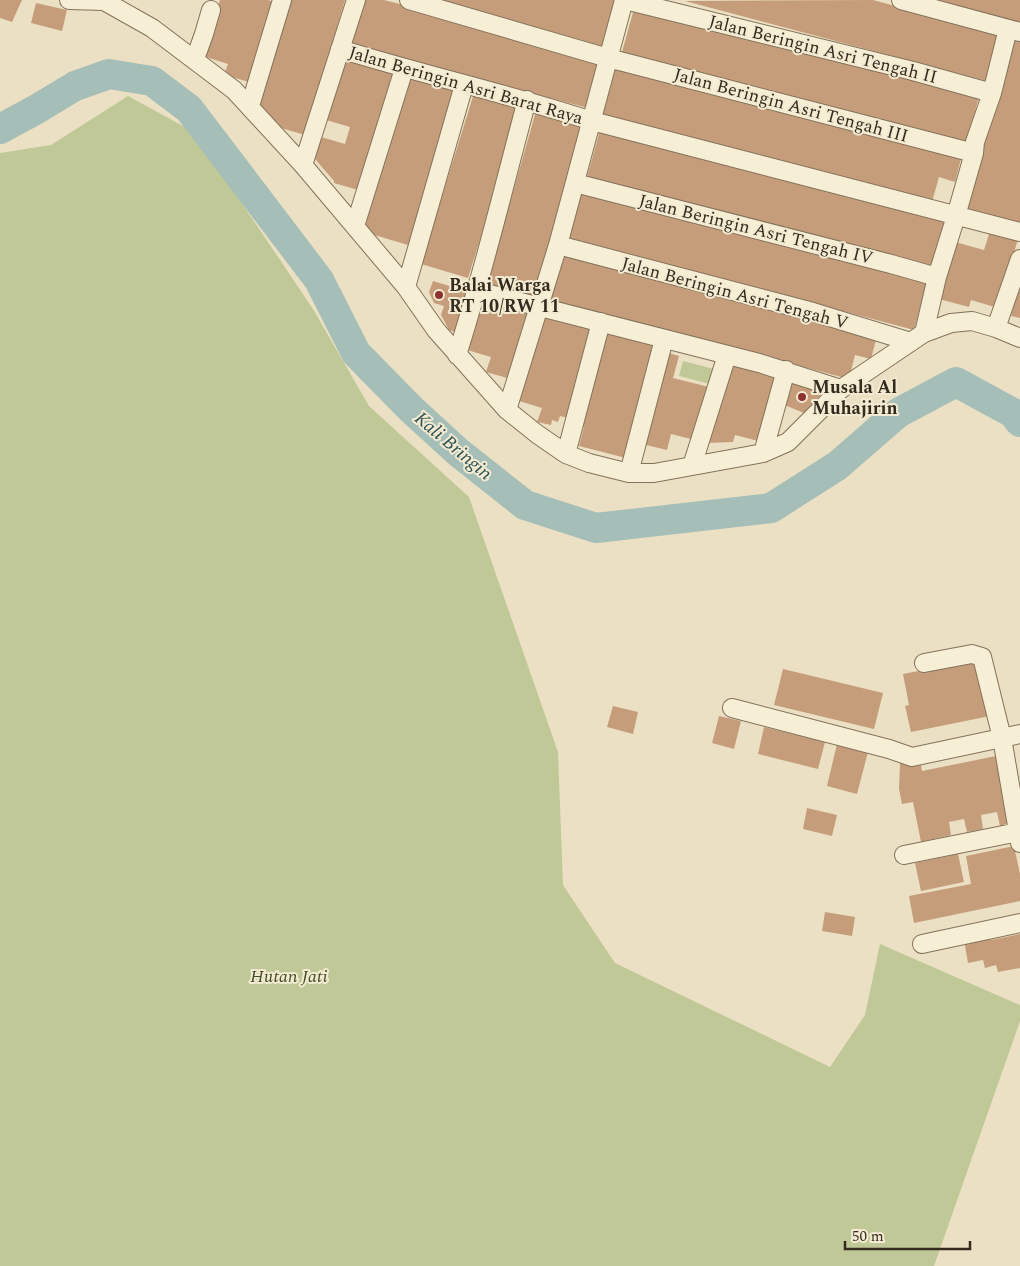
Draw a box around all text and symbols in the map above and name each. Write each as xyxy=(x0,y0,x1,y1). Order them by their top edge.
street label: Jalan Beringin Asri Tengah II xyxy=(706,8,940,91)
street label: Jalan Beringin Asri Barat Raya xyxy=(345,39,586,132)
street label: Jalan Beringin Asri Tengah III xyxy=(671,61,911,150)
street label: Jalan Beringin Asri Tengah IV xyxy=(636,187,876,272)
street label: Jalan Beringin Asri Tengah V xyxy=(618,250,851,337)
place label: Balai Warga RT 10/RW 11 xyxy=(449,272,560,320)
marker: Balai Warga RT 10/RW 11 xyxy=(433,289,445,301)
place label: Musala Al Muhajirin xyxy=(812,374,898,422)
marker: Musala Al Muhajirin xyxy=(796,391,808,403)
water label: Kali Bringin xyxy=(408,405,498,488)
park label: Hutan Jati xyxy=(250,963,328,990)
scale bar xyxy=(845,1218,970,1250)
text: 50 m xyxy=(852,1225,884,1248)

